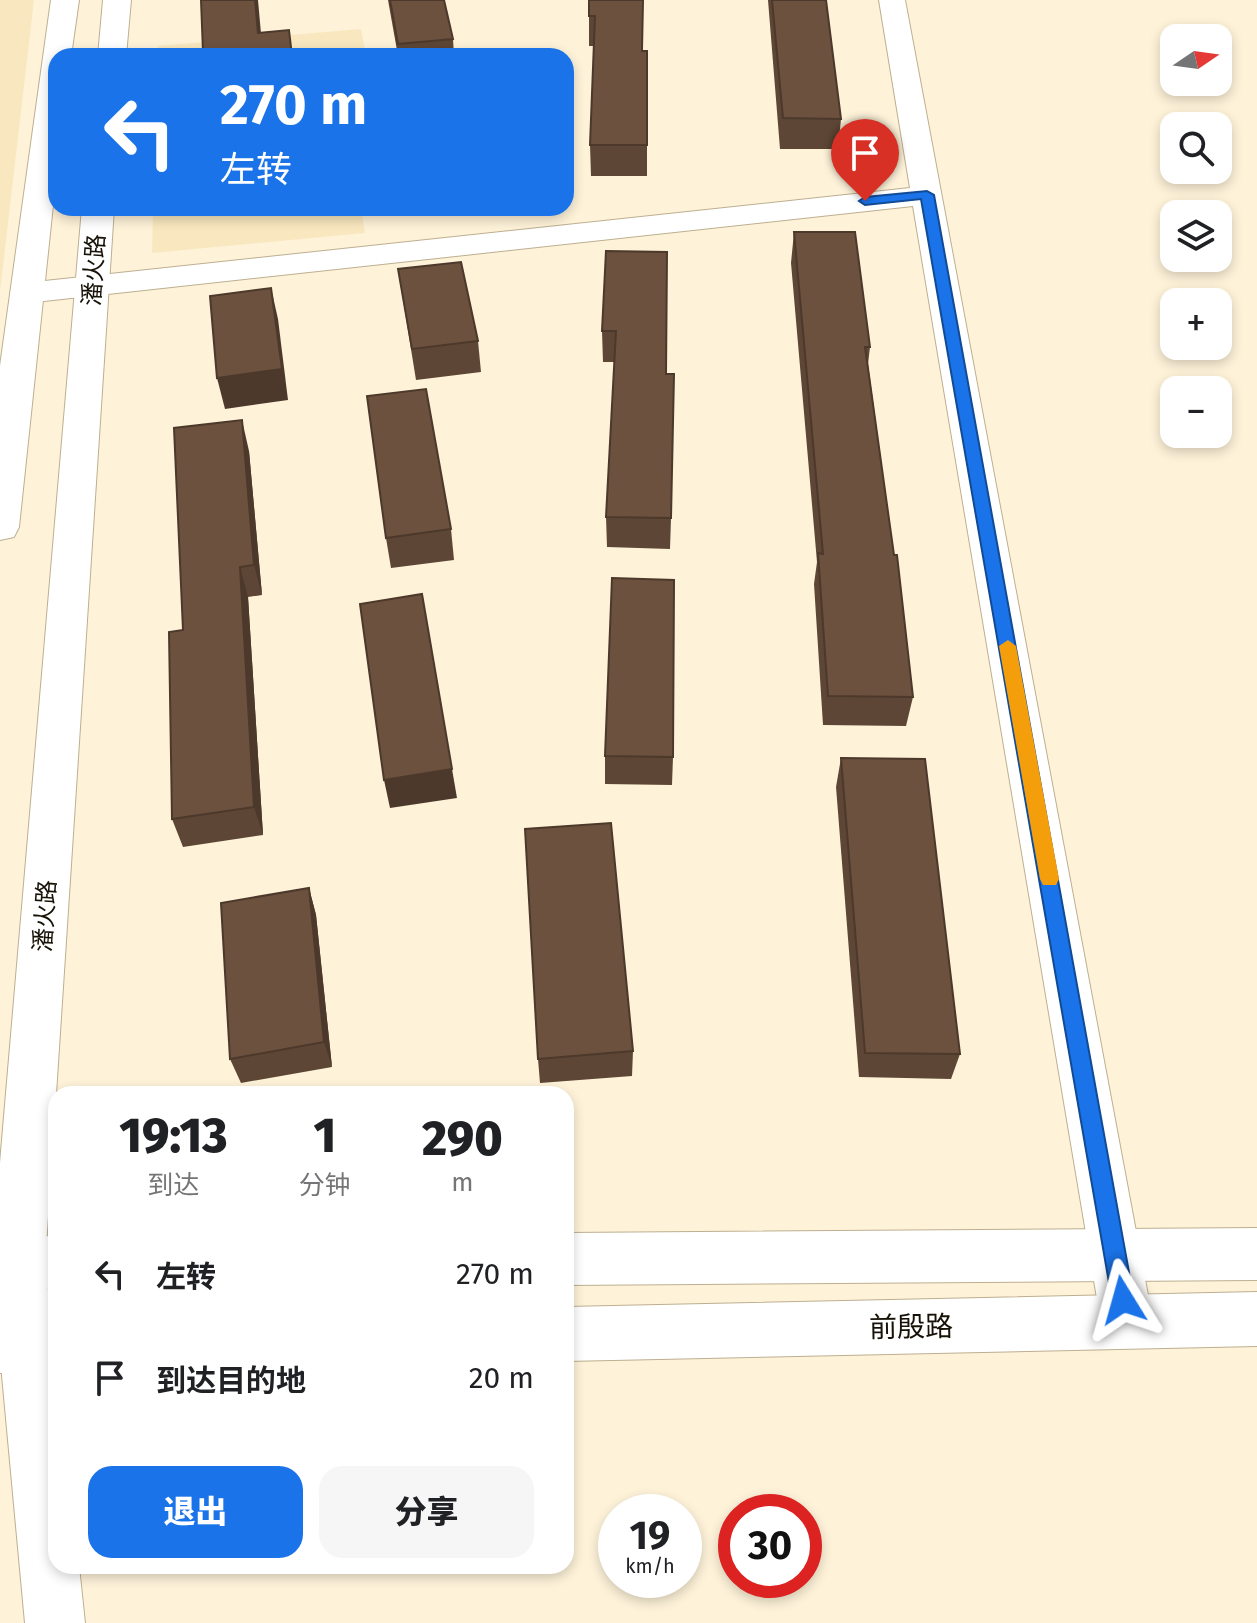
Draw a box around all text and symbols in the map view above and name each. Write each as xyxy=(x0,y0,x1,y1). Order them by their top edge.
north arrow xyxy=(1160,24,1232,96)
map controls xyxy=(1160,24,1232,448)
text: 270 m xyxy=(220,72,367,139)
icon: left xyxy=(88,80,192,184)
button: search xyxy=(1160,112,1232,184)
pin xyxy=(831,119,899,201)
icon: arrive xyxy=(843,131,887,175)
text: 左转 xyxy=(220,148,292,192)
button: layers xyxy=(1160,200,1232,272)
street label: 潘火路 xyxy=(78,233,110,307)
button: + xyxy=(1160,288,1232,360)
button: − xyxy=(1160,376,1232,448)
street label: 潘火路 xyxy=(29,879,61,953)
text: 19:13 xyxy=(119,1107,227,1165)
text: 1 xyxy=(313,1107,336,1165)
text: 290 xyxy=(422,1110,503,1168)
text: m xyxy=(451,1167,474,1198)
text: 到达 xyxy=(147,1170,199,1201)
text: 分钟 xyxy=(299,1170,351,1201)
icon: left xyxy=(88,1252,132,1296)
text: 270 m xyxy=(456,1256,534,1292)
position arrow xyxy=(1081,1258,1165,1342)
text: 左转 xyxy=(156,1259,216,1295)
street label: 前殷路 xyxy=(869,1310,953,1344)
icon: arrive xyxy=(88,1356,132,1400)
text: 20 m xyxy=(469,1360,534,1396)
text: 到达目的地 xyxy=(156,1363,306,1399)
button: 退出 xyxy=(88,1466,303,1558)
button: 分享 xyxy=(319,1466,534,1558)
speed limit sign: 30 xyxy=(718,1494,822,1598)
text: 19 xyxy=(630,1512,670,1560)
text: km/h xyxy=(625,1554,675,1578)

